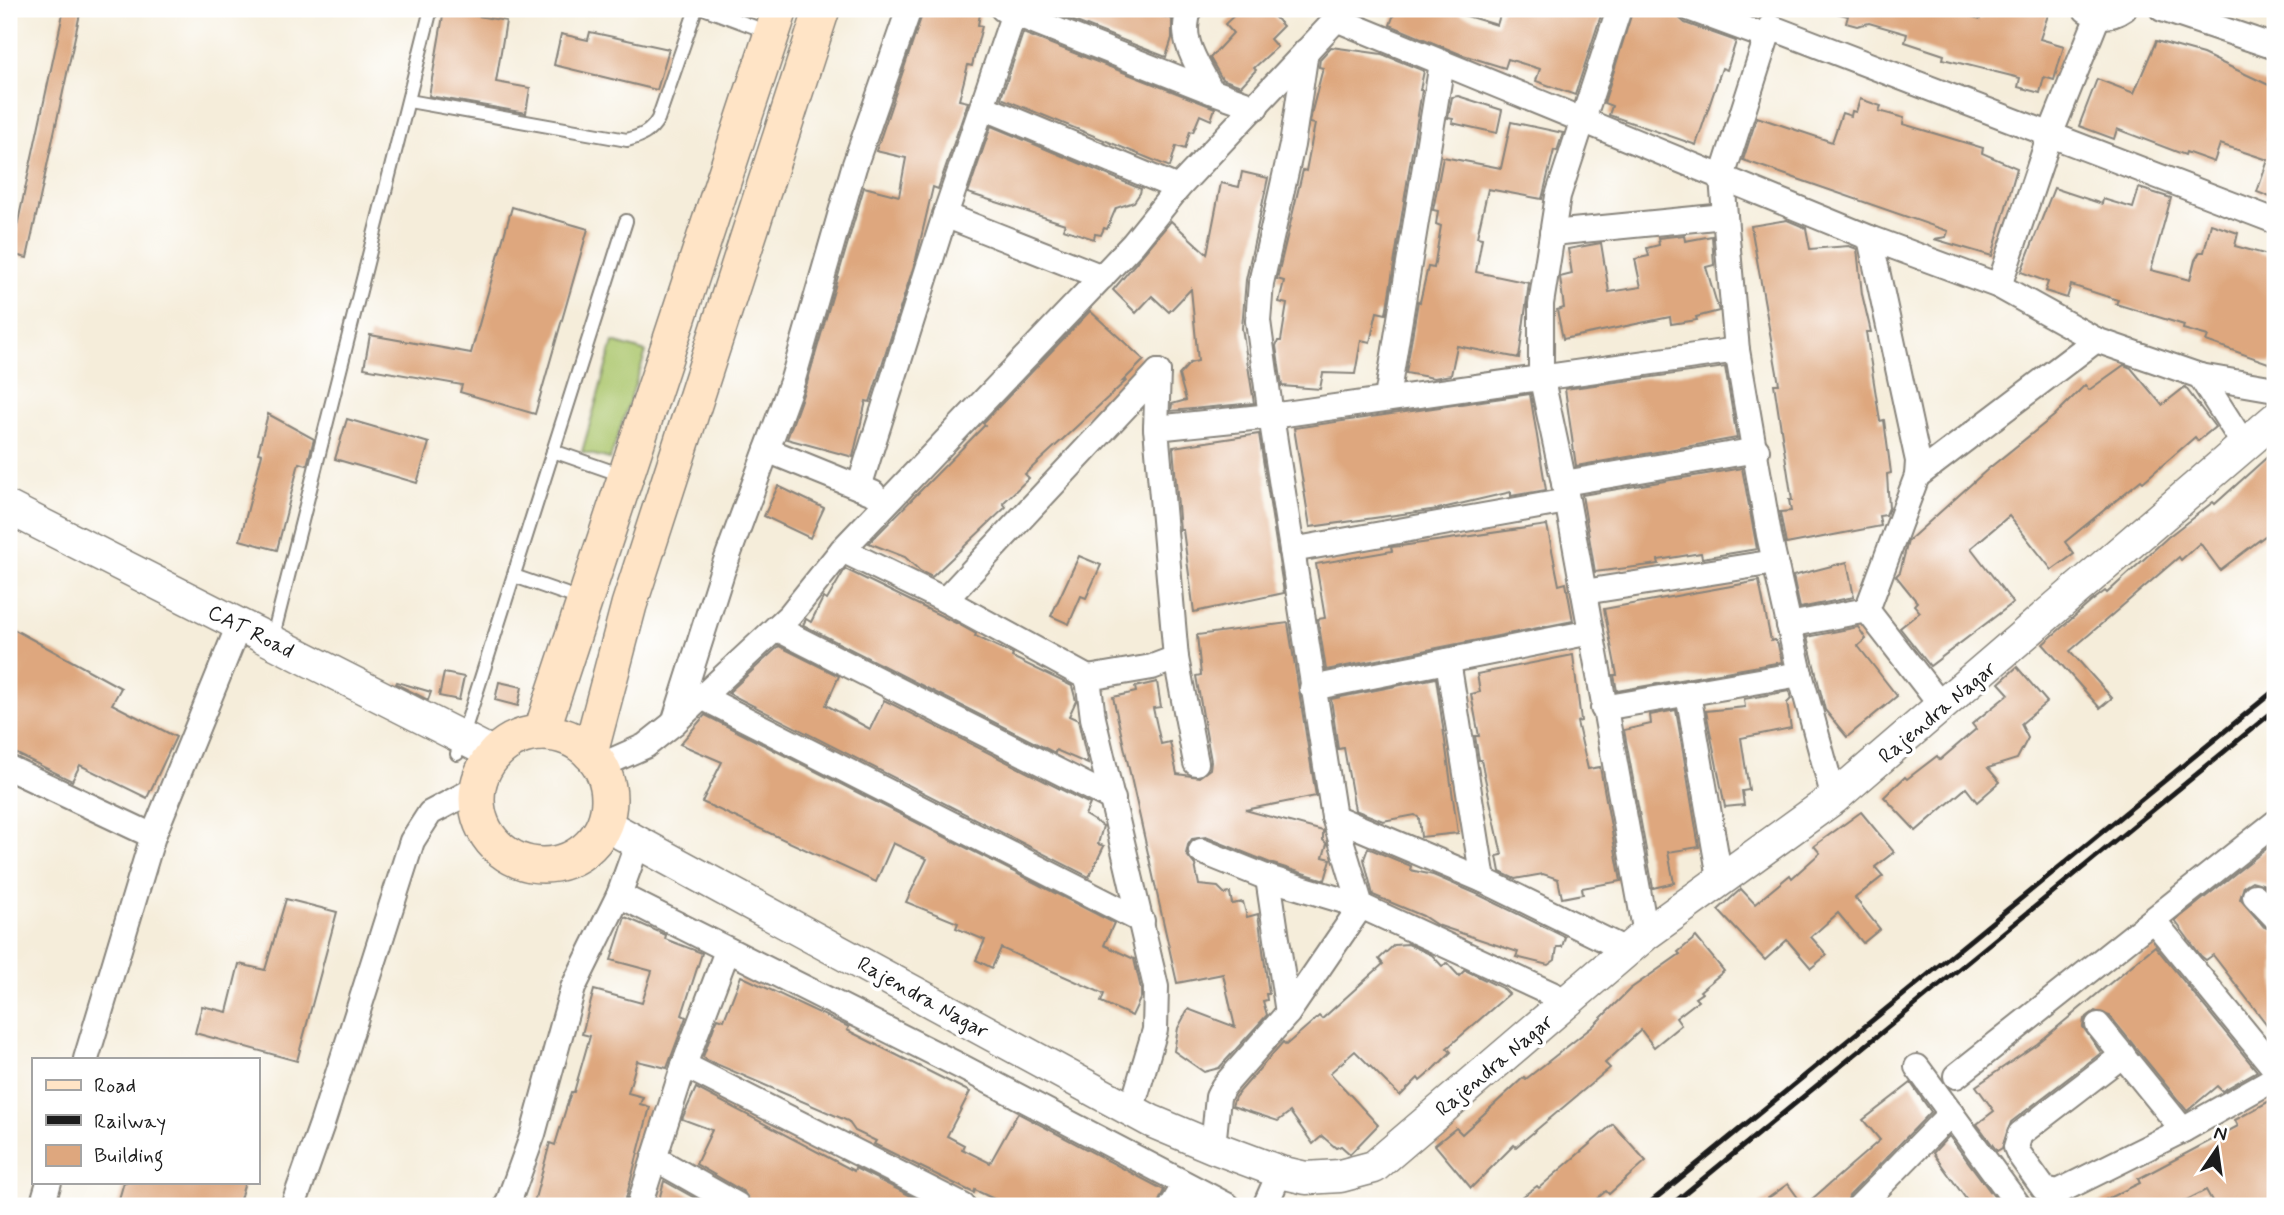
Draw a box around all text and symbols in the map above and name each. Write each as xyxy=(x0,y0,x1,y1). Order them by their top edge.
street label: CAT Road xyxy=(203,598,298,665)
street label: Rajendra Nagar xyxy=(1873,655,2003,770)
street label: Rajendra Nagar xyxy=(852,950,993,1046)
street label: Rajendra Nagar xyxy=(1430,1008,1560,1123)
legend xyxy=(32,1058,259,1184)
text: Road xyxy=(94,1072,136,1100)
text: Railway xyxy=(94,1108,166,1136)
north arrow xyxy=(2182,1114,2252,1184)
text: N xyxy=(2212,1120,2229,1148)
text: Building xyxy=(94,1142,164,1172)

